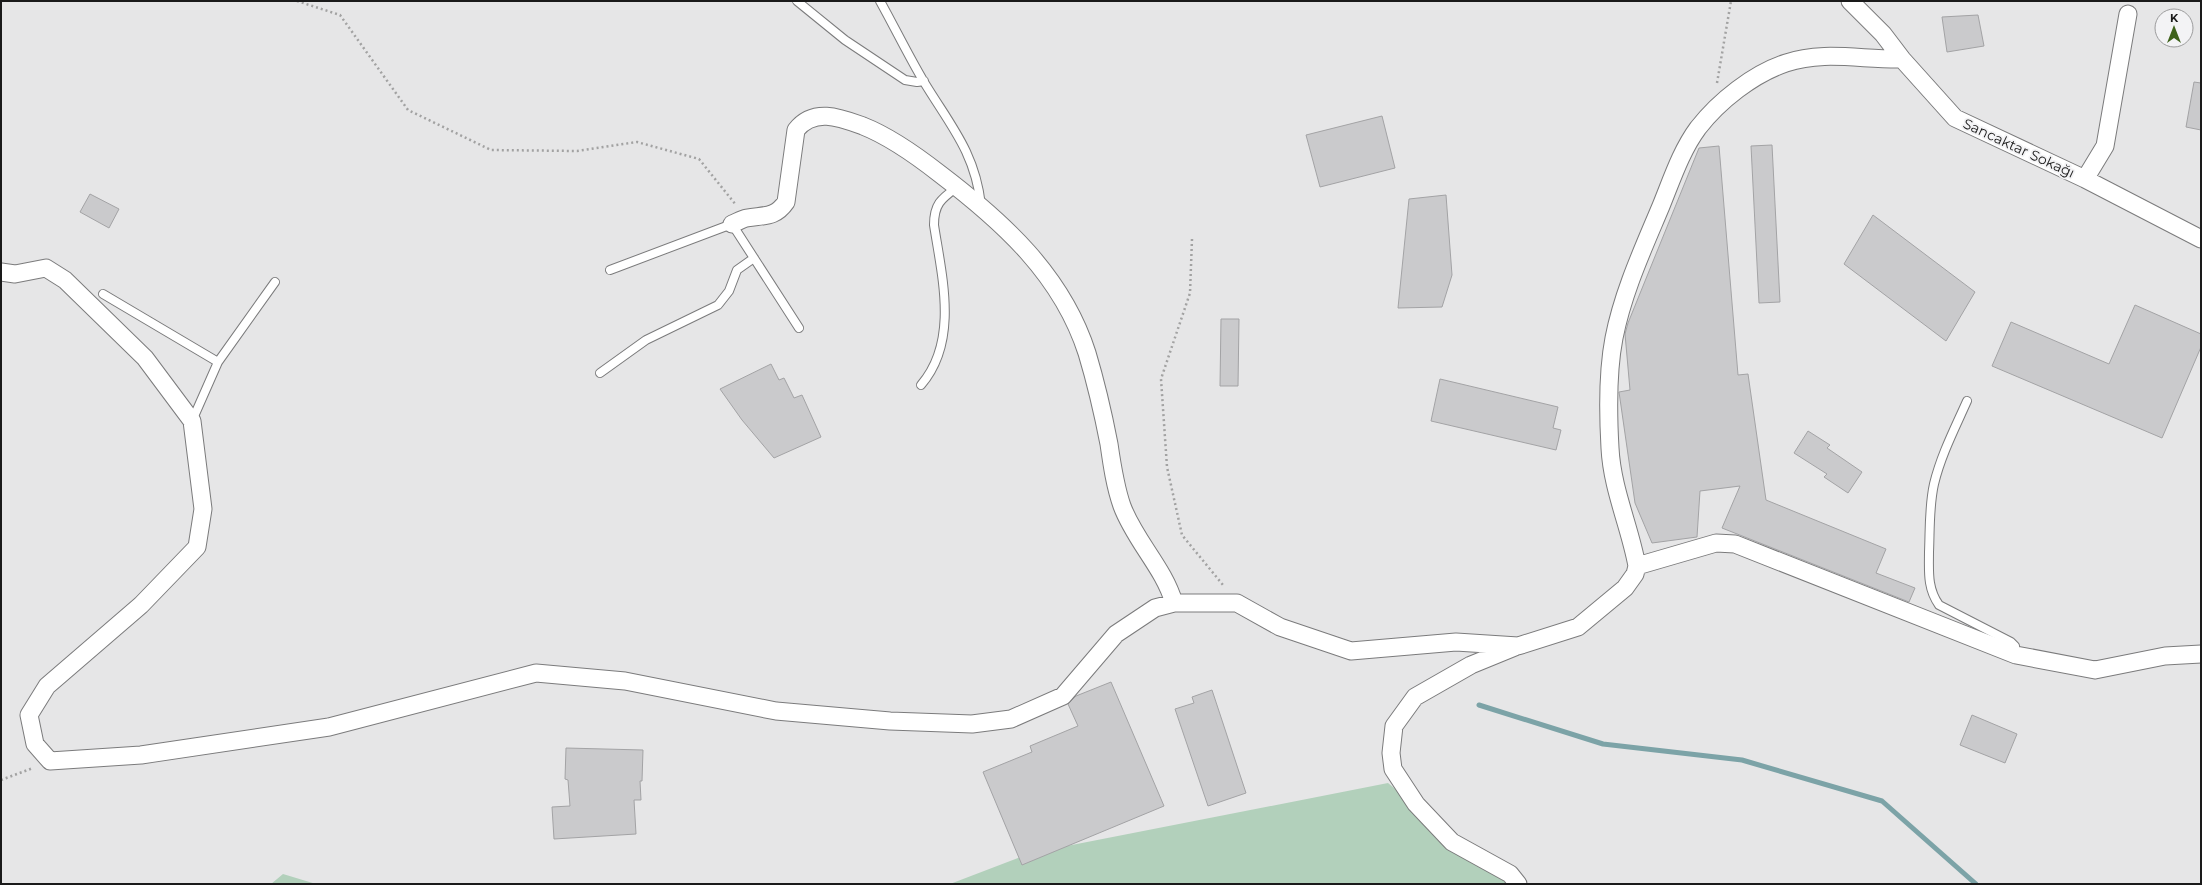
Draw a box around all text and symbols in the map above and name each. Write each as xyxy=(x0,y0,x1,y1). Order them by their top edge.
north arrow xyxy=(2154,8,2194,48)
text: K xyxy=(2170,11,2179,25)
street label: Sancaktar Sokağı xyxy=(1960,114,2078,182)

